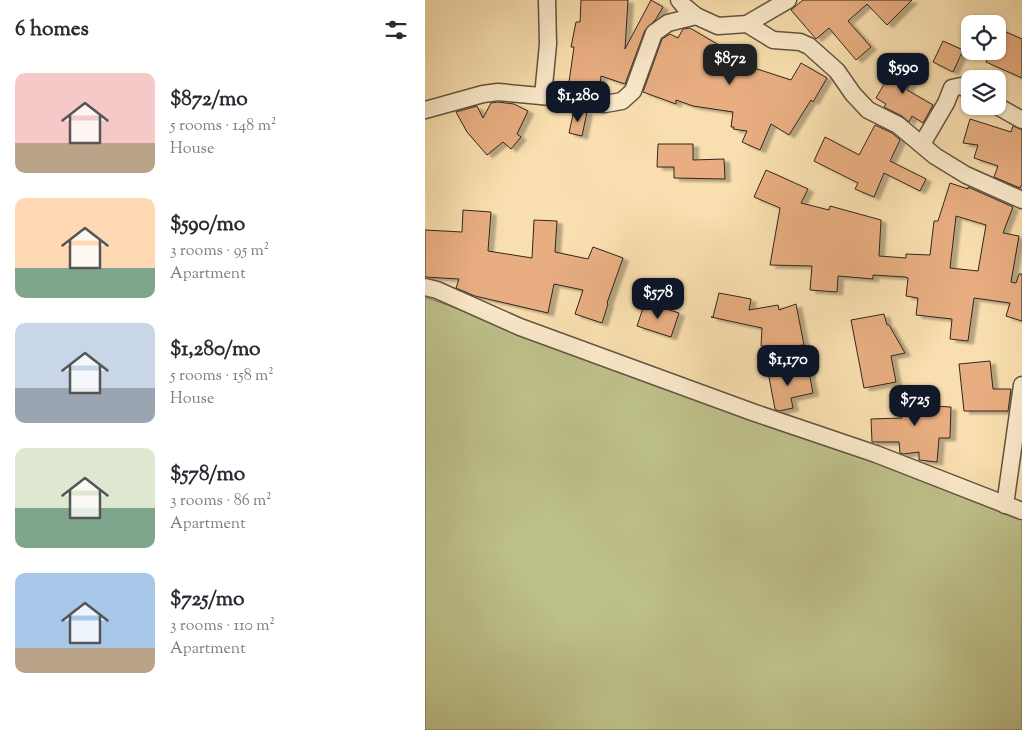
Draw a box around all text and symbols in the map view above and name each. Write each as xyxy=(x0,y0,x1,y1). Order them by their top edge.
text: 6 homes xyxy=(15,15,89,45)
map controls xyxy=(961,15,1006,115)
button: locate xyxy=(961,15,1006,60)
icon: filters xyxy=(382,16,410,44)
pin: $872 xyxy=(700,44,760,86)
text: $872 xyxy=(714,48,746,71)
pin: $590 xyxy=(873,52,933,95)
text: $590 xyxy=(888,57,918,80)
button: layers xyxy=(961,70,1006,115)
pin: $1,280 xyxy=(537,80,619,123)
text: $872/mo xyxy=(170,85,248,115)
text: $1,280 xyxy=(557,85,599,108)
icon: home xyxy=(55,93,115,153)
text: 5 rooms · 148 m² xyxy=(170,115,276,138)
text: House xyxy=(170,138,214,161)
text: $590/mo xyxy=(170,210,245,240)
icon: home xyxy=(55,218,115,278)
text: 3 rooms · 95 m² xyxy=(170,240,269,263)
text: Apartment xyxy=(170,263,246,286)
pin: $578 xyxy=(628,278,688,320)
text: $578 xyxy=(643,282,673,305)
text: $1,280/mo xyxy=(170,335,261,365)
icon: home xyxy=(55,343,115,403)
pin: $1,170 xyxy=(747,344,829,387)
text: $1,170 xyxy=(768,349,808,372)
text: 5 rooms · 158 m² xyxy=(170,365,274,388)
pin: $725 xyxy=(885,384,945,427)
text: House xyxy=(170,388,214,411)
text: $725 xyxy=(900,389,930,412)
text: $578/mo xyxy=(170,460,245,490)
icon: home xyxy=(55,468,115,528)
text: 3 rooms · 86 m² xyxy=(170,490,272,513)
text: Apartment xyxy=(170,513,246,536)
text: $725/mo xyxy=(170,585,244,615)
icon: home xyxy=(55,593,115,653)
text: 3 rooms · 110 m² xyxy=(170,615,275,638)
text: Apartment xyxy=(170,638,246,661)

